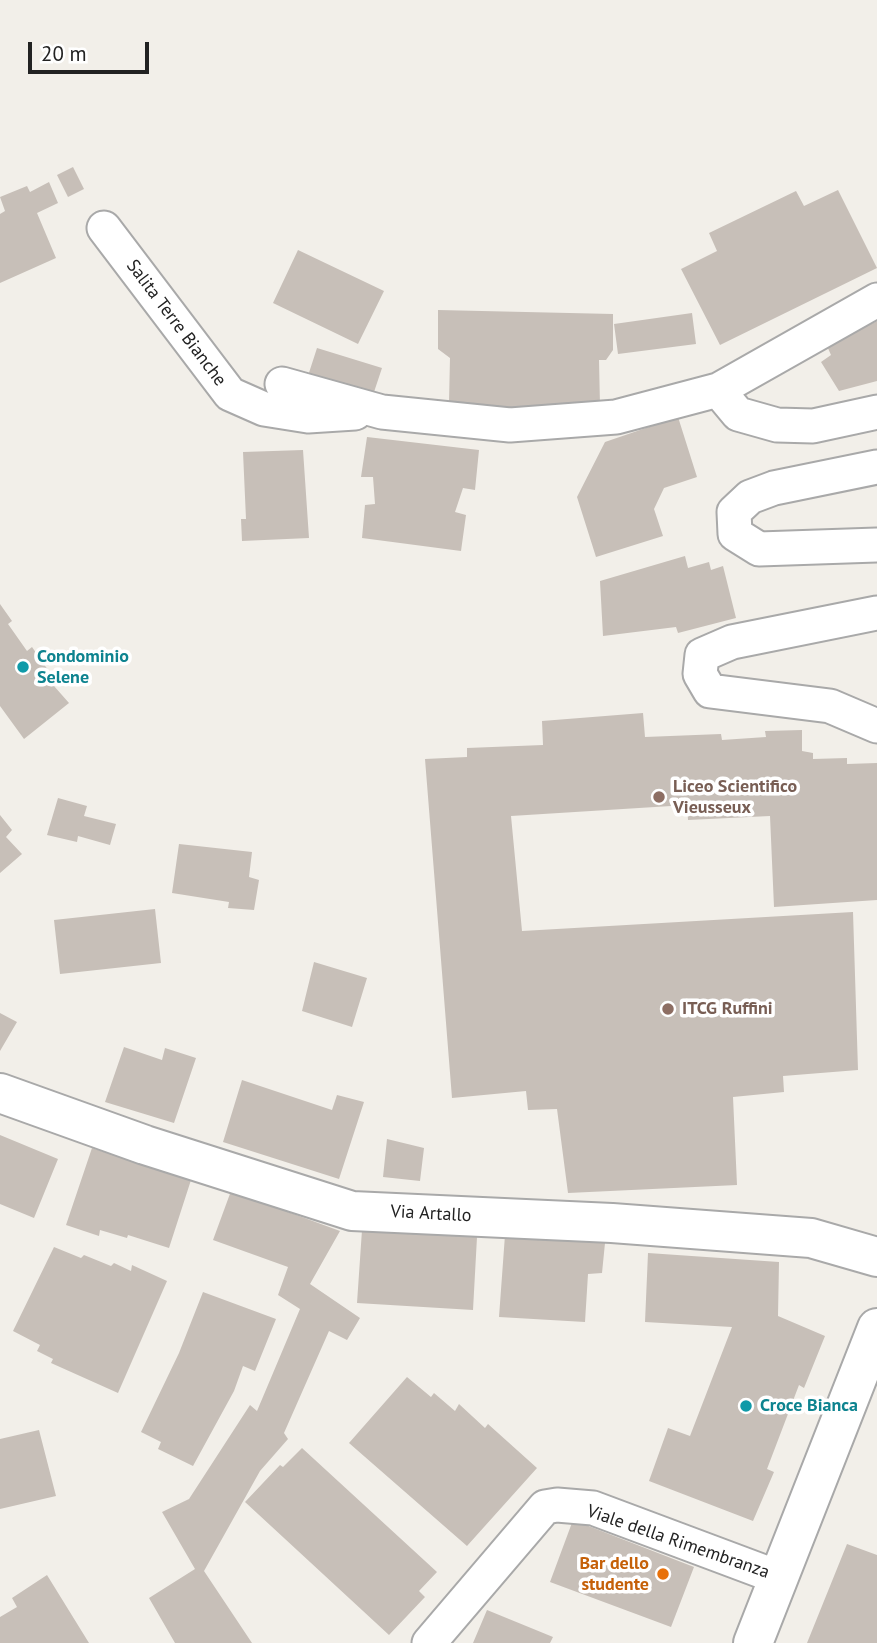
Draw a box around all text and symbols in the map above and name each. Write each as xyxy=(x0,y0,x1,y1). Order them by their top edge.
scale bar xyxy=(32,28,152,72)
text: 20 m xyxy=(41,40,87,67)
street label: Salita Terre Bianche xyxy=(121,256,231,390)
place label: Condominio Selene xyxy=(37,646,129,688)
marker: Condominio Selene xyxy=(15,659,31,675)
place label: Liceo Scientifico Vieusseux xyxy=(673,776,797,818)
marker: Liceo Scientifico Vieusseux xyxy=(651,789,667,805)
place label: ITCG Ruffini xyxy=(682,998,773,1020)
marker: ITCG Ruffini xyxy=(660,1001,676,1017)
street label: Via Artallo xyxy=(390,1201,472,1227)
place label: Croce Bianca xyxy=(760,1395,858,1417)
marker: Croce Bianca xyxy=(738,1398,754,1414)
street label: Viale della Rimembranza xyxy=(584,1501,772,1583)
place label: Bar dello studente xyxy=(579,1553,649,1596)
marker: Bar dello studente xyxy=(655,1566,671,1582)

